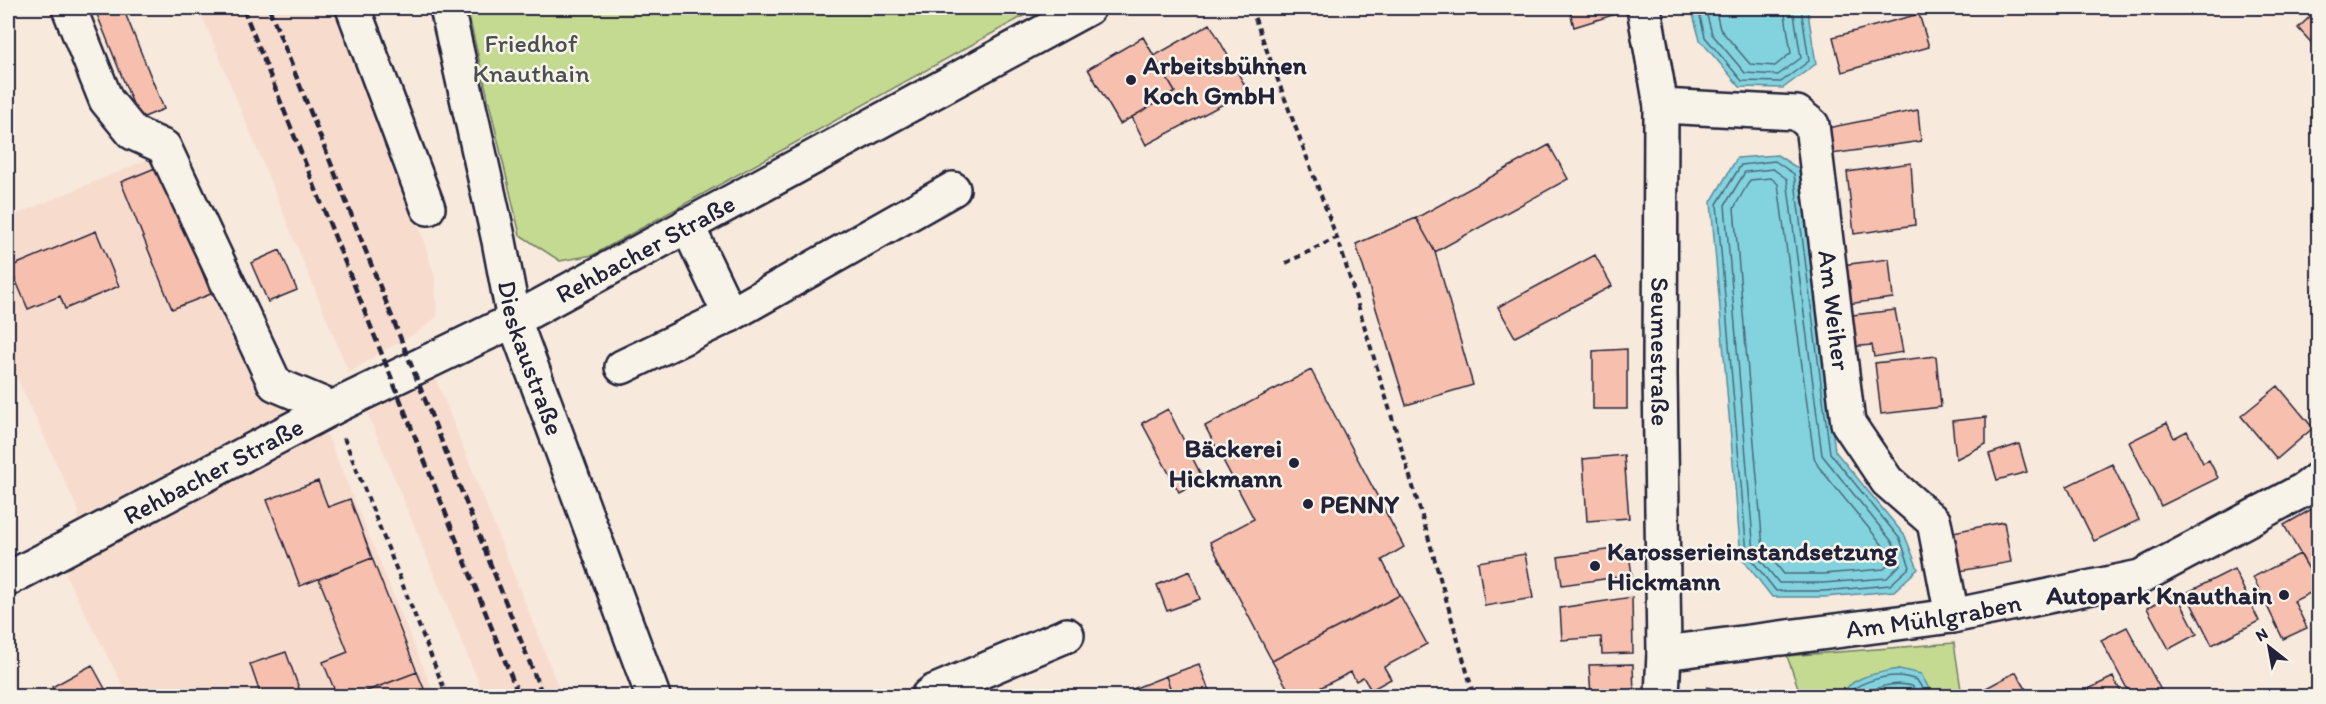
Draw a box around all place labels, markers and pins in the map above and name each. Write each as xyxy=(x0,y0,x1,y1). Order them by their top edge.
place label: Arbeitsbühnen Koch GmbH xyxy=(1142,49,1307,111)
marker: Arbeitsbühnen Koch GmbH xyxy=(1124,73,1138,87)
place label: Bäckerei Hickmann xyxy=(1169,432,1282,494)
marker: Bäckerei Hickmann xyxy=(1287,456,1301,470)
place label: PENNY xyxy=(1320,488,1400,520)
marker: PENNY xyxy=(1301,497,1315,511)
place label: Karosserieinstandsetzung Hickmann xyxy=(1607,535,1898,597)
marker: Karosserieinstandsetzung Hickmann xyxy=(1588,559,1602,573)
place label: Autopark Knauthain xyxy=(2045,579,2272,611)
marker: Autopark Knauthain xyxy=(2277,588,2291,602)

